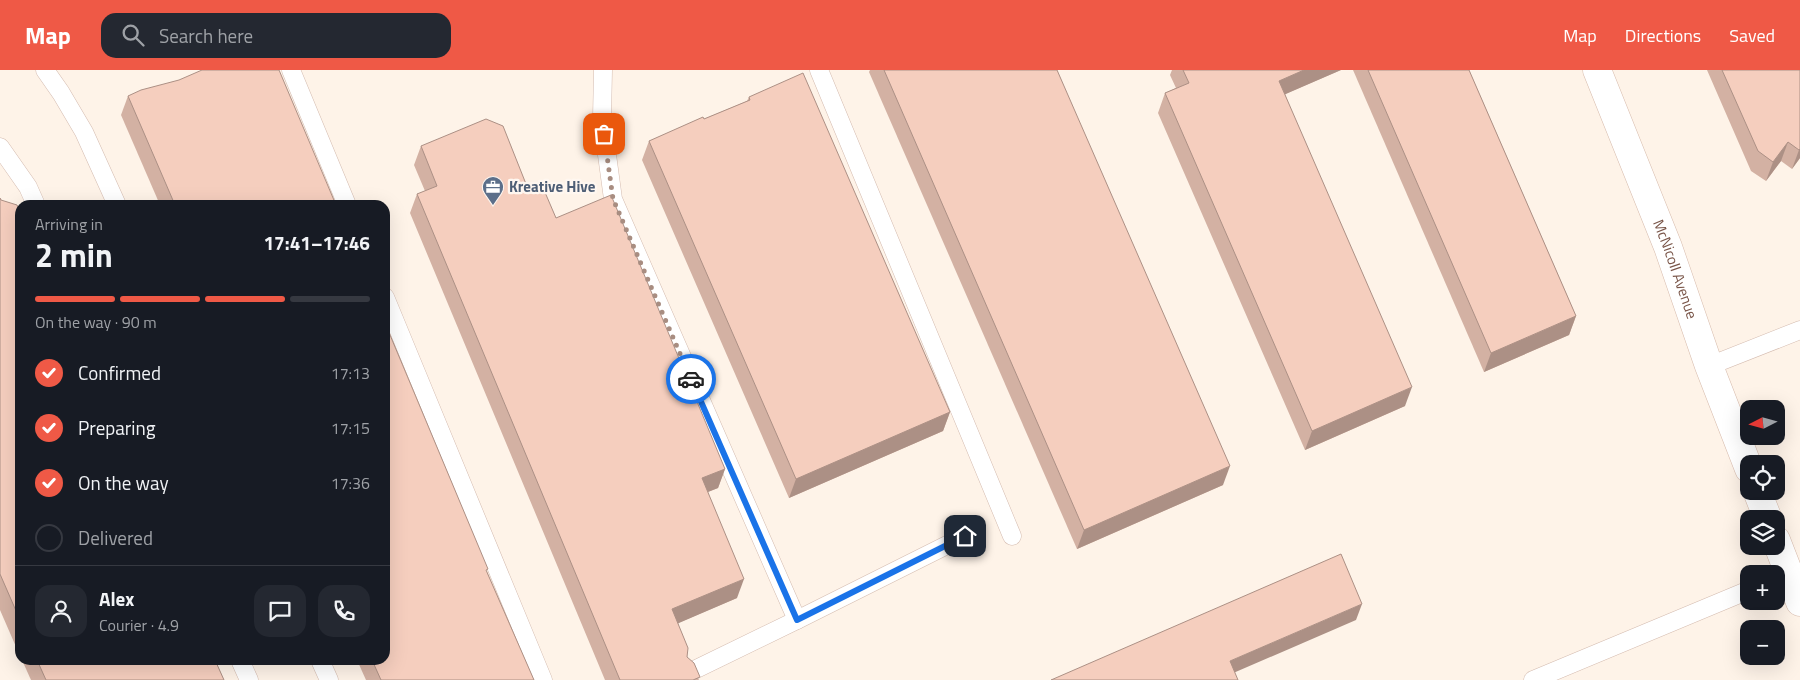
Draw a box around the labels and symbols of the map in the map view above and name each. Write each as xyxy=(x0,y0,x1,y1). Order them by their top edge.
pin xyxy=(583,113,625,155)
office icon: Kreative Hive xyxy=(481,175,505,206)
place label: Kreative Hive xyxy=(509,175,596,198)
street label: McNicoll Avenue xyxy=(1647,216,1704,322)
courier xyxy=(666,354,716,404)
north arrow xyxy=(1740,400,1785,445)
pin xyxy=(944,515,986,557)

